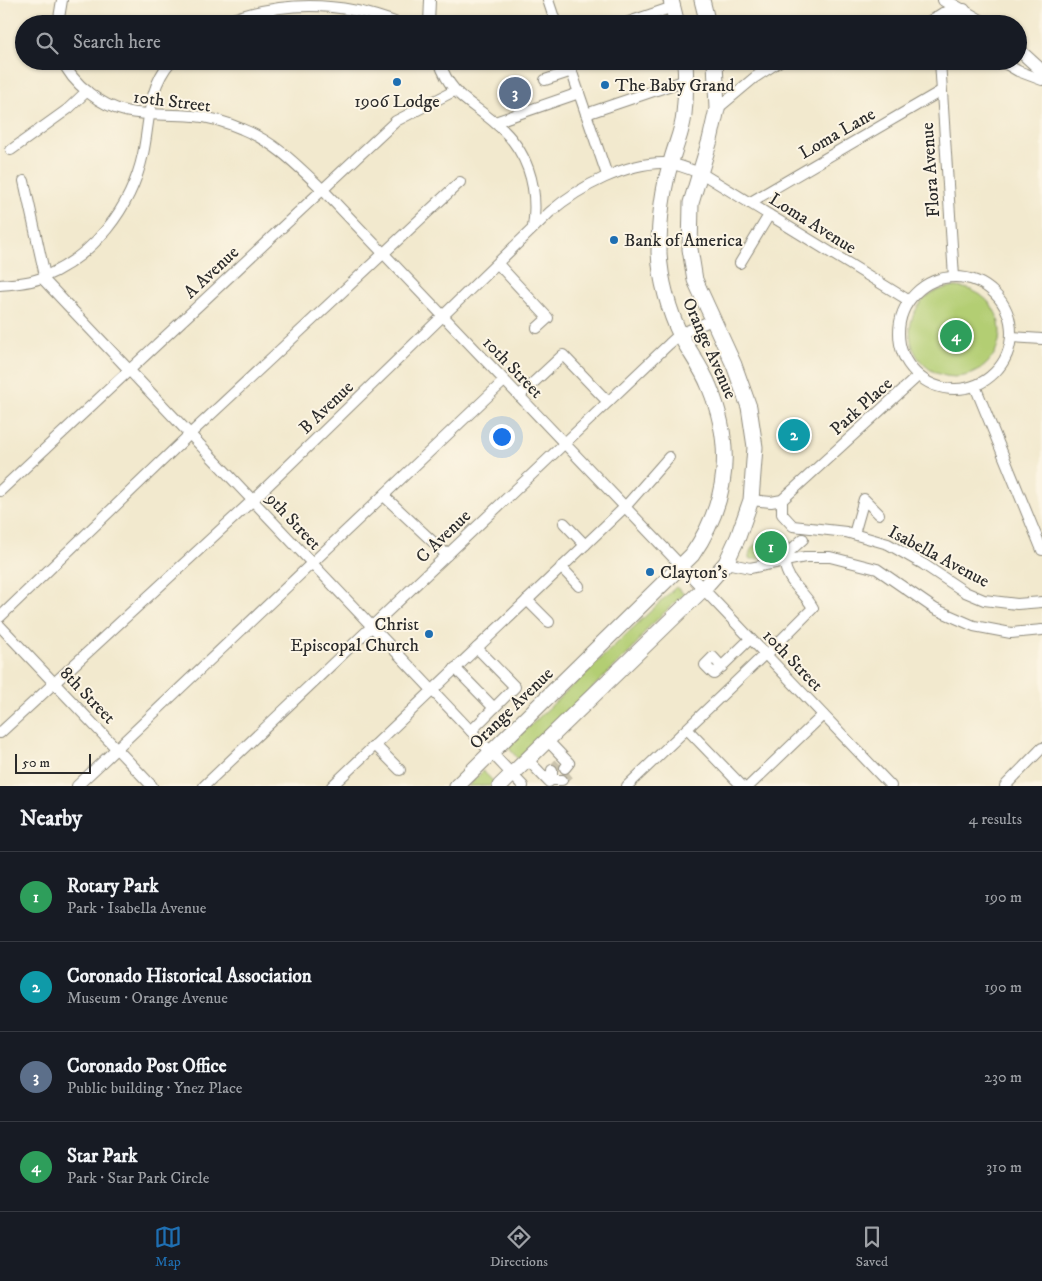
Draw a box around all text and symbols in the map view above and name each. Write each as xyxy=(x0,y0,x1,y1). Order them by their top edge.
search box xyxy=(15,15,1027,70)
icon: search xyxy=(33,29,61,57)
text: Search here xyxy=(73,31,161,54)
pin: 3 xyxy=(499,74,531,112)
place label: The Baby Grand xyxy=(615,75,734,97)
marker: 1906 Lodge xyxy=(391,76,403,88)
marker: The Baby Grand xyxy=(599,79,611,91)
street label: 10th Street xyxy=(132,86,212,118)
place label: 1906 Lodge xyxy=(354,91,440,113)
street label: Loma Lane xyxy=(796,103,879,164)
street label: Flora Avenue xyxy=(917,122,945,218)
street label: Loma Avenue xyxy=(765,188,860,259)
place label: Bank of America xyxy=(624,230,743,252)
marker: Bank of America xyxy=(608,234,620,246)
street label: A Avenue xyxy=(180,242,244,304)
street label: Orange Avenue xyxy=(677,294,741,402)
pin: 4 xyxy=(940,317,972,355)
street label: 10th Street xyxy=(477,332,547,404)
street label: Park Place xyxy=(826,373,897,440)
street label: B Avenue xyxy=(295,376,358,439)
pin: 2 xyxy=(778,416,810,454)
your location xyxy=(489,424,515,450)
street label: 9th Street xyxy=(260,488,326,555)
street label: C Avenue xyxy=(412,505,476,568)
street label: Isabella Avenue xyxy=(884,521,993,593)
pin: 1 xyxy=(755,528,787,566)
place label: Clayton's xyxy=(660,562,728,584)
marker: Clayton's xyxy=(644,566,656,578)
place label: Christ Episcopal Church xyxy=(290,614,420,657)
street label: 10th Street xyxy=(757,625,827,697)
marker: Christ Episcopal Church xyxy=(423,628,435,640)
street label: 8th Street xyxy=(55,663,120,729)
street label: Orange Avenue xyxy=(465,663,558,754)
scale bar xyxy=(15,751,91,774)
text: 50 m xyxy=(22,754,50,772)
text: Nearby xyxy=(20,806,82,832)
text: 4 results xyxy=(969,809,1022,829)
text: Rotary Park xyxy=(67,875,159,898)
text: 1 xyxy=(33,887,39,907)
text: 190 m xyxy=(984,887,1022,907)
text: Park · Isabella Avenue xyxy=(67,898,206,918)
text: Coronado Historical Association xyxy=(67,965,312,988)
text: 2 xyxy=(32,977,40,997)
text: 190 m xyxy=(984,977,1022,997)
text: Museum · Orange Avenue xyxy=(67,988,228,1008)
text: Coronado Post Office xyxy=(67,1055,227,1078)
text: 3 xyxy=(33,1067,39,1087)
text: 230 m xyxy=(984,1067,1022,1087)
text: Public building · Ynez Place xyxy=(67,1078,242,1098)
text: Star Park xyxy=(67,1145,138,1168)
text: 4 xyxy=(31,1157,41,1177)
text: 310 m xyxy=(986,1157,1022,1177)
text: Park · Star Park Circle xyxy=(67,1168,209,1188)
tab: Map xyxy=(154,1223,182,1271)
tab: Directions xyxy=(490,1223,548,1271)
tab: Saved xyxy=(856,1223,888,1271)

